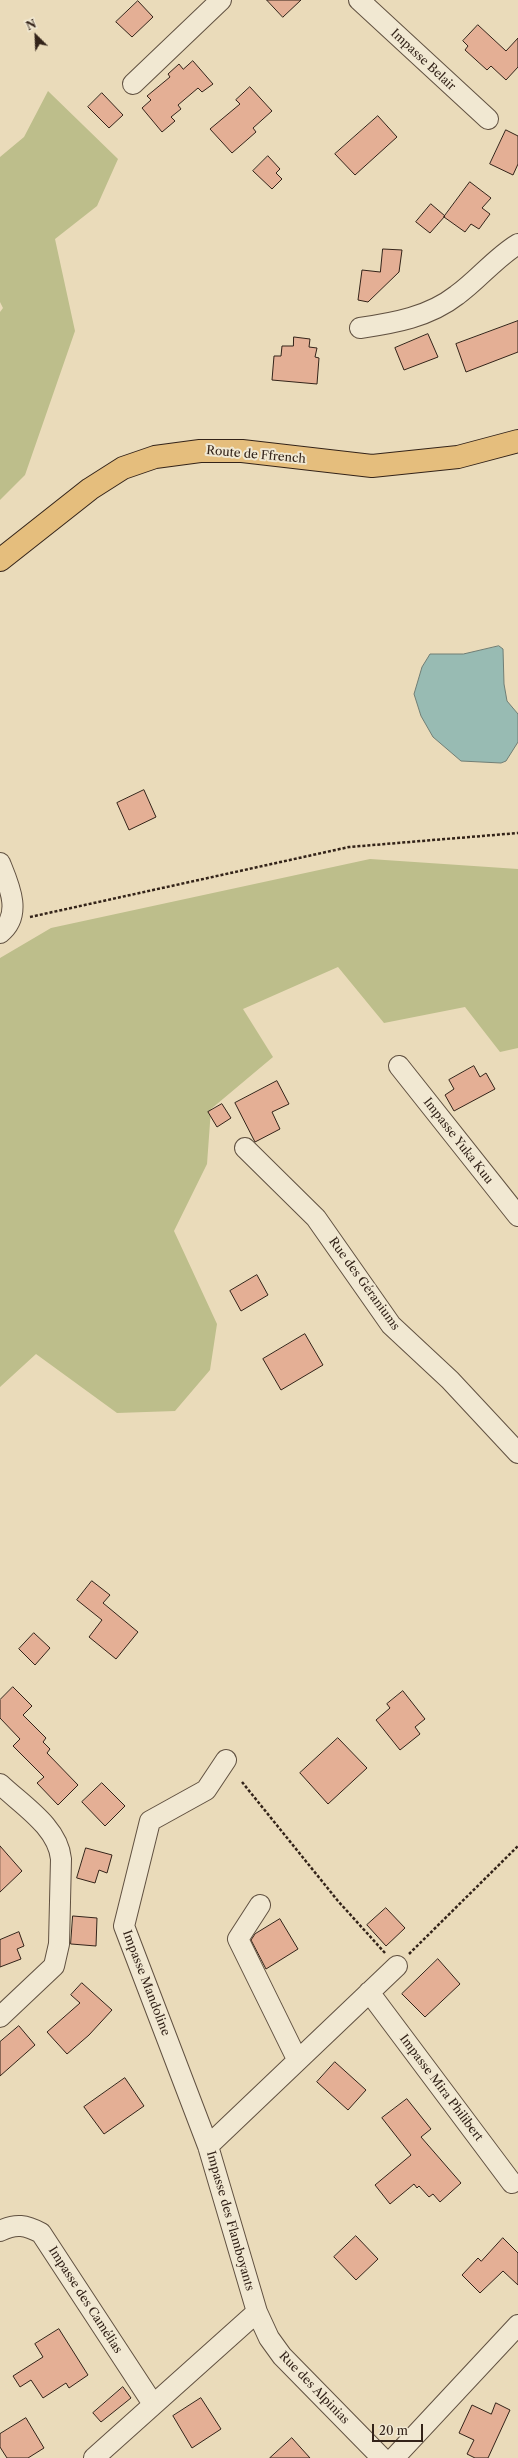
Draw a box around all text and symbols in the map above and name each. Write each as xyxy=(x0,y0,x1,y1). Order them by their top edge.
north arrow xyxy=(16,16,56,56)
text: N xyxy=(24,17,38,33)
street label: Impasse Belair xyxy=(388,26,458,94)
street label: Route de Ffrench xyxy=(206,443,306,467)
street label: Impasse Yuka Kuu xyxy=(420,1095,496,1187)
street label: Rue des Géraniums xyxy=(325,1235,403,1333)
street label: Impasse Mandoline xyxy=(119,1928,173,2038)
street label: Impasse Mira Philibert xyxy=(396,2032,486,2144)
street label: Impasse des Flamboyants xyxy=(203,2149,257,2293)
street label: Impasse des Camélias xyxy=(45,2244,125,2356)
street label: Rue des Alpinias xyxy=(276,2349,352,2427)
scale bar xyxy=(374,2416,425,2442)
text: 20 m xyxy=(379,2423,408,2438)

